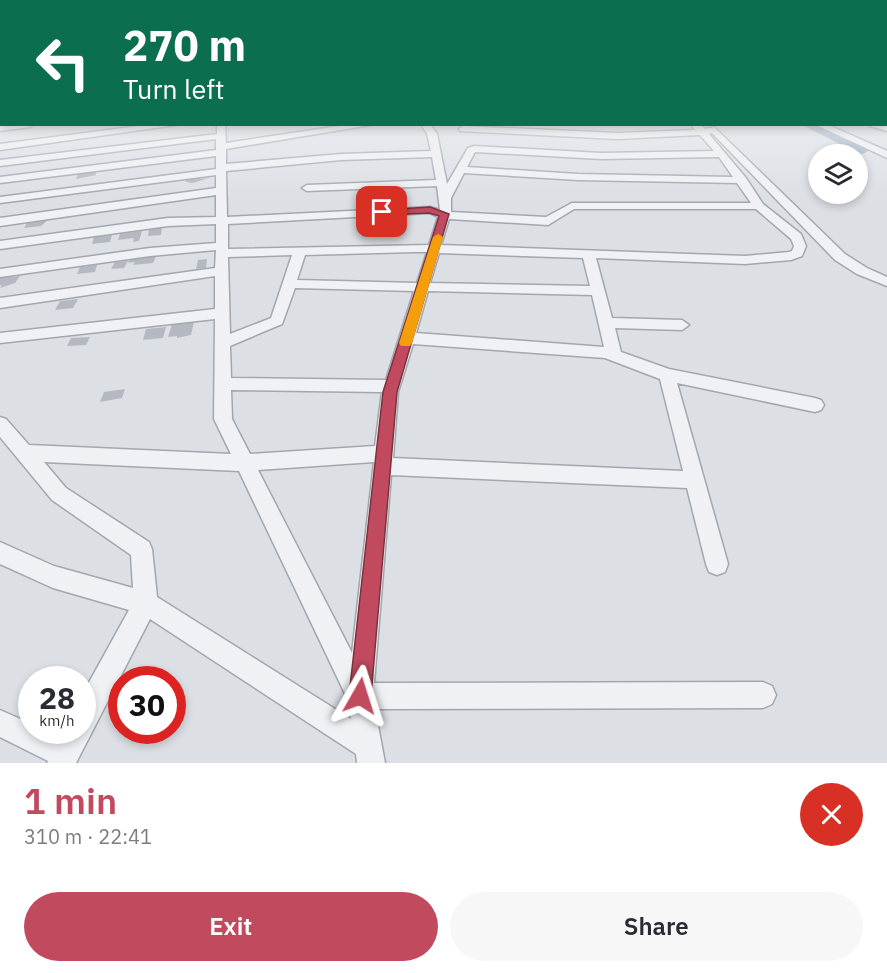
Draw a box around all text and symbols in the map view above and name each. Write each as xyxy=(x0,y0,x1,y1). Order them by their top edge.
text: 270 m xyxy=(123,18,246,73)
icon: left xyxy=(24,24,102,102)
text: Turn left xyxy=(123,71,224,106)
map controls xyxy=(808,144,868,204)
button: layers xyxy=(808,144,868,204)
pin xyxy=(356,186,407,237)
icon: arrive xyxy=(365,195,398,228)
position arrow xyxy=(328,664,392,728)
speed limit sign: 30 xyxy=(108,666,186,744)
text: 28 xyxy=(39,678,75,717)
text: km/h xyxy=(39,711,75,730)
text: 1 min xyxy=(24,777,117,824)
button: close xyxy=(800,783,863,846)
text: 310 m · 22:41 xyxy=(24,823,152,850)
button: Exit xyxy=(24,892,438,961)
button: Share xyxy=(450,892,863,961)

